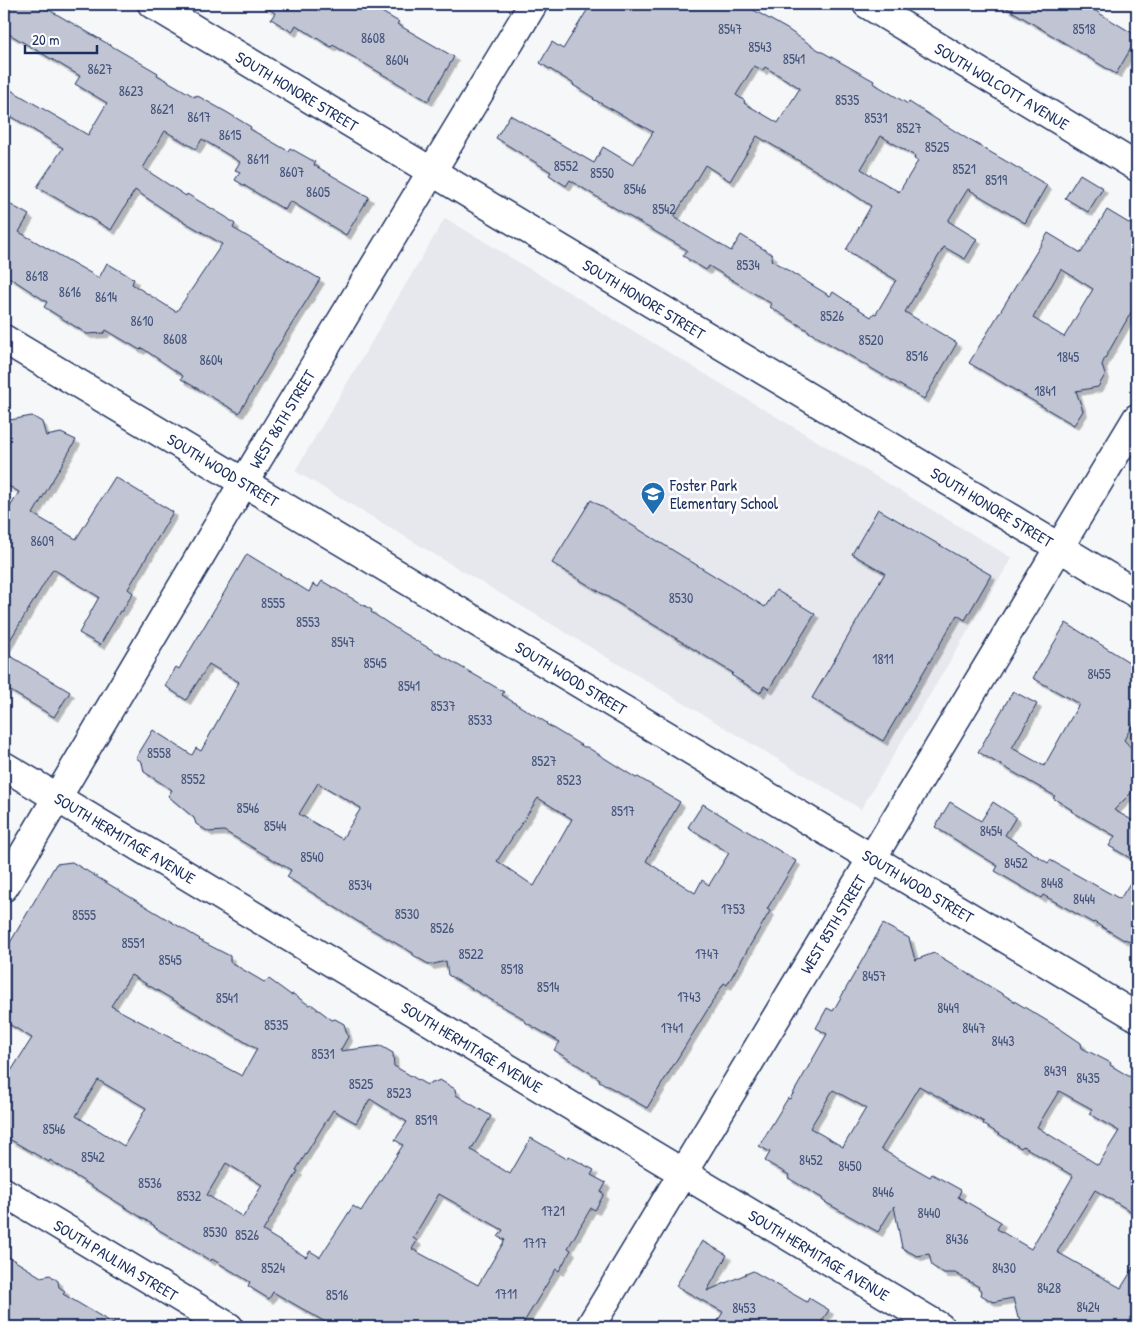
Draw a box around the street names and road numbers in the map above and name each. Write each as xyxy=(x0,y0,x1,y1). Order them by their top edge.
street label: SOUTH WOLCOTT AVENUE xyxy=(931,37,1073,135)
street label: SOUTH HONORE STREET xyxy=(232,46,363,137)
street label: SOUTH HONORE STREET xyxy=(579,254,710,345)
street label: WEST 86TH STREET xyxy=(244,365,320,472)
street label: SOUTH WOOD STREET xyxy=(163,428,283,512)
street label: SOUTH HONORE STREET xyxy=(927,462,1058,553)
street label: SOUTH WOOD STREET xyxy=(511,636,631,720)
street label: SOUTH HERMITAGE AVENUE xyxy=(50,787,200,889)
street label: SOUTH WOOD STREET xyxy=(858,844,978,928)
street label: WEST 85TH STREET xyxy=(795,870,871,977)
street label: SOUTH HERMITAGE AVENUE xyxy=(397,996,547,1098)
street label: SOUTH HERMITAGE AVENUE xyxy=(744,1204,894,1306)
street label: SOUTH PAULINA STREET xyxy=(50,1214,183,1306)

